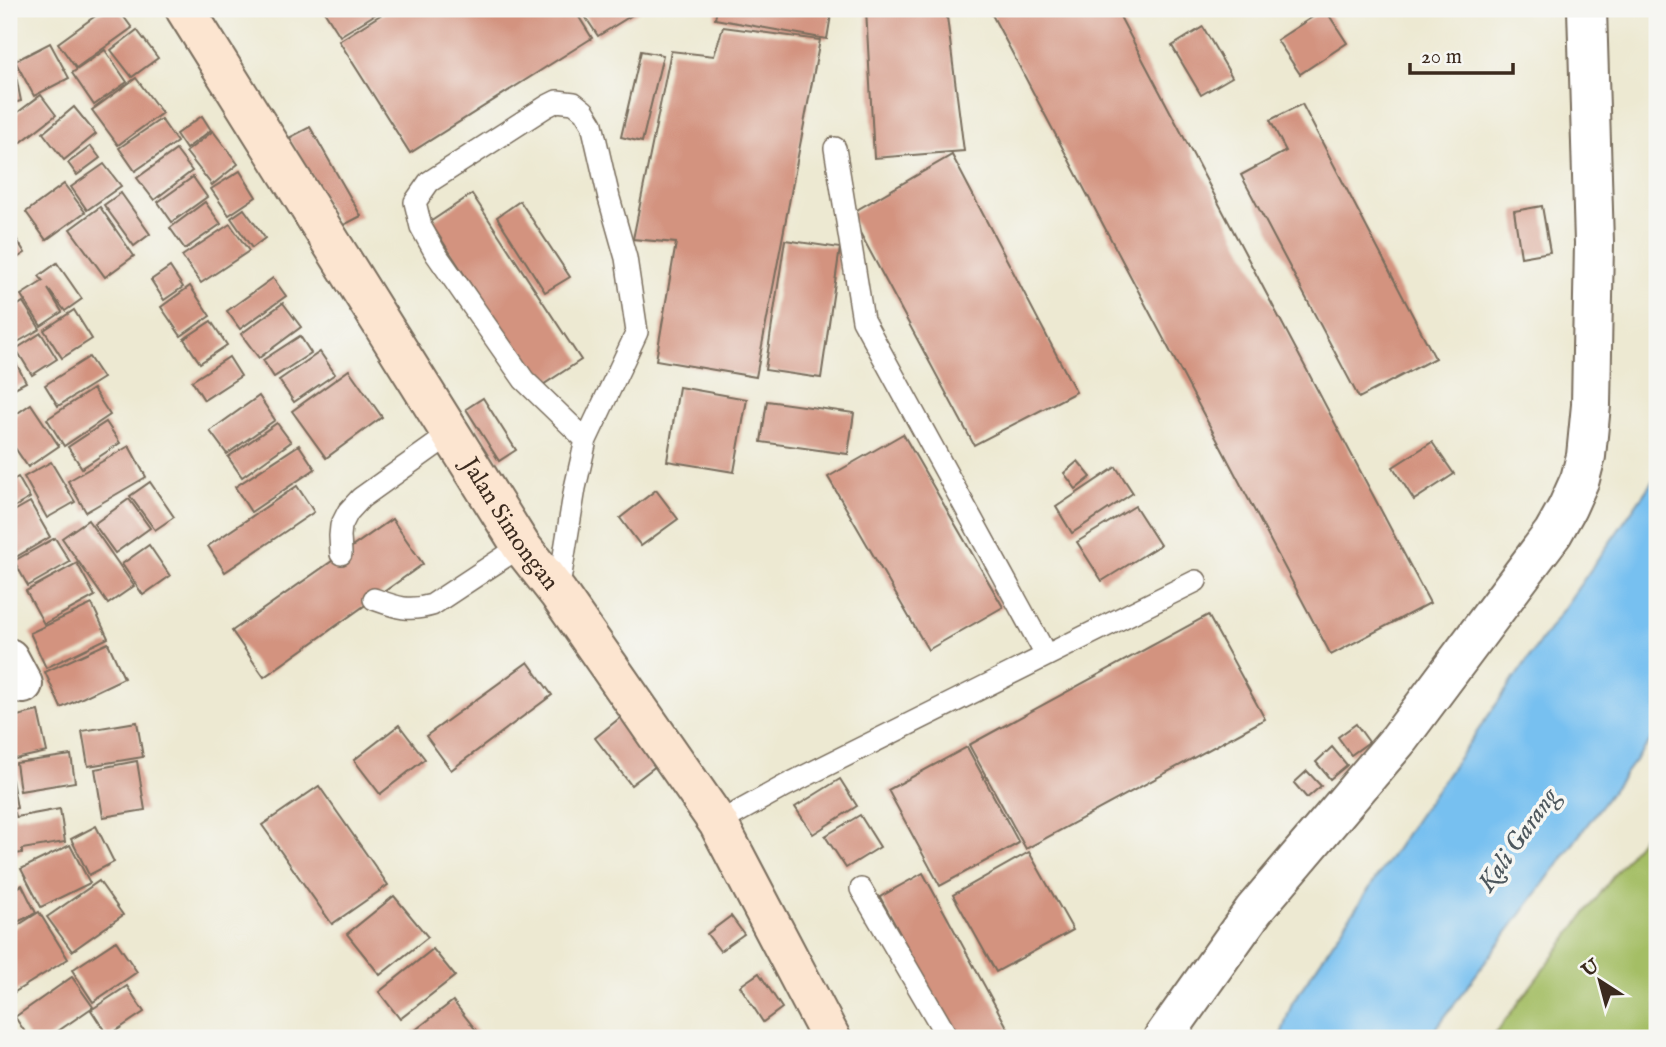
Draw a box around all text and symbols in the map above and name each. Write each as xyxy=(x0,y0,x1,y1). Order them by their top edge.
scale bar xyxy=(1410,32,1514,76)
text: 20 m xyxy=(1421,44,1462,71)
street label: Jalan Simongan xyxy=(453,449,566,597)
water label: Kali Garang xyxy=(1470,781,1567,900)
north arrow xyxy=(1564,946,1634,1016)
text: U xyxy=(1577,954,1605,984)

